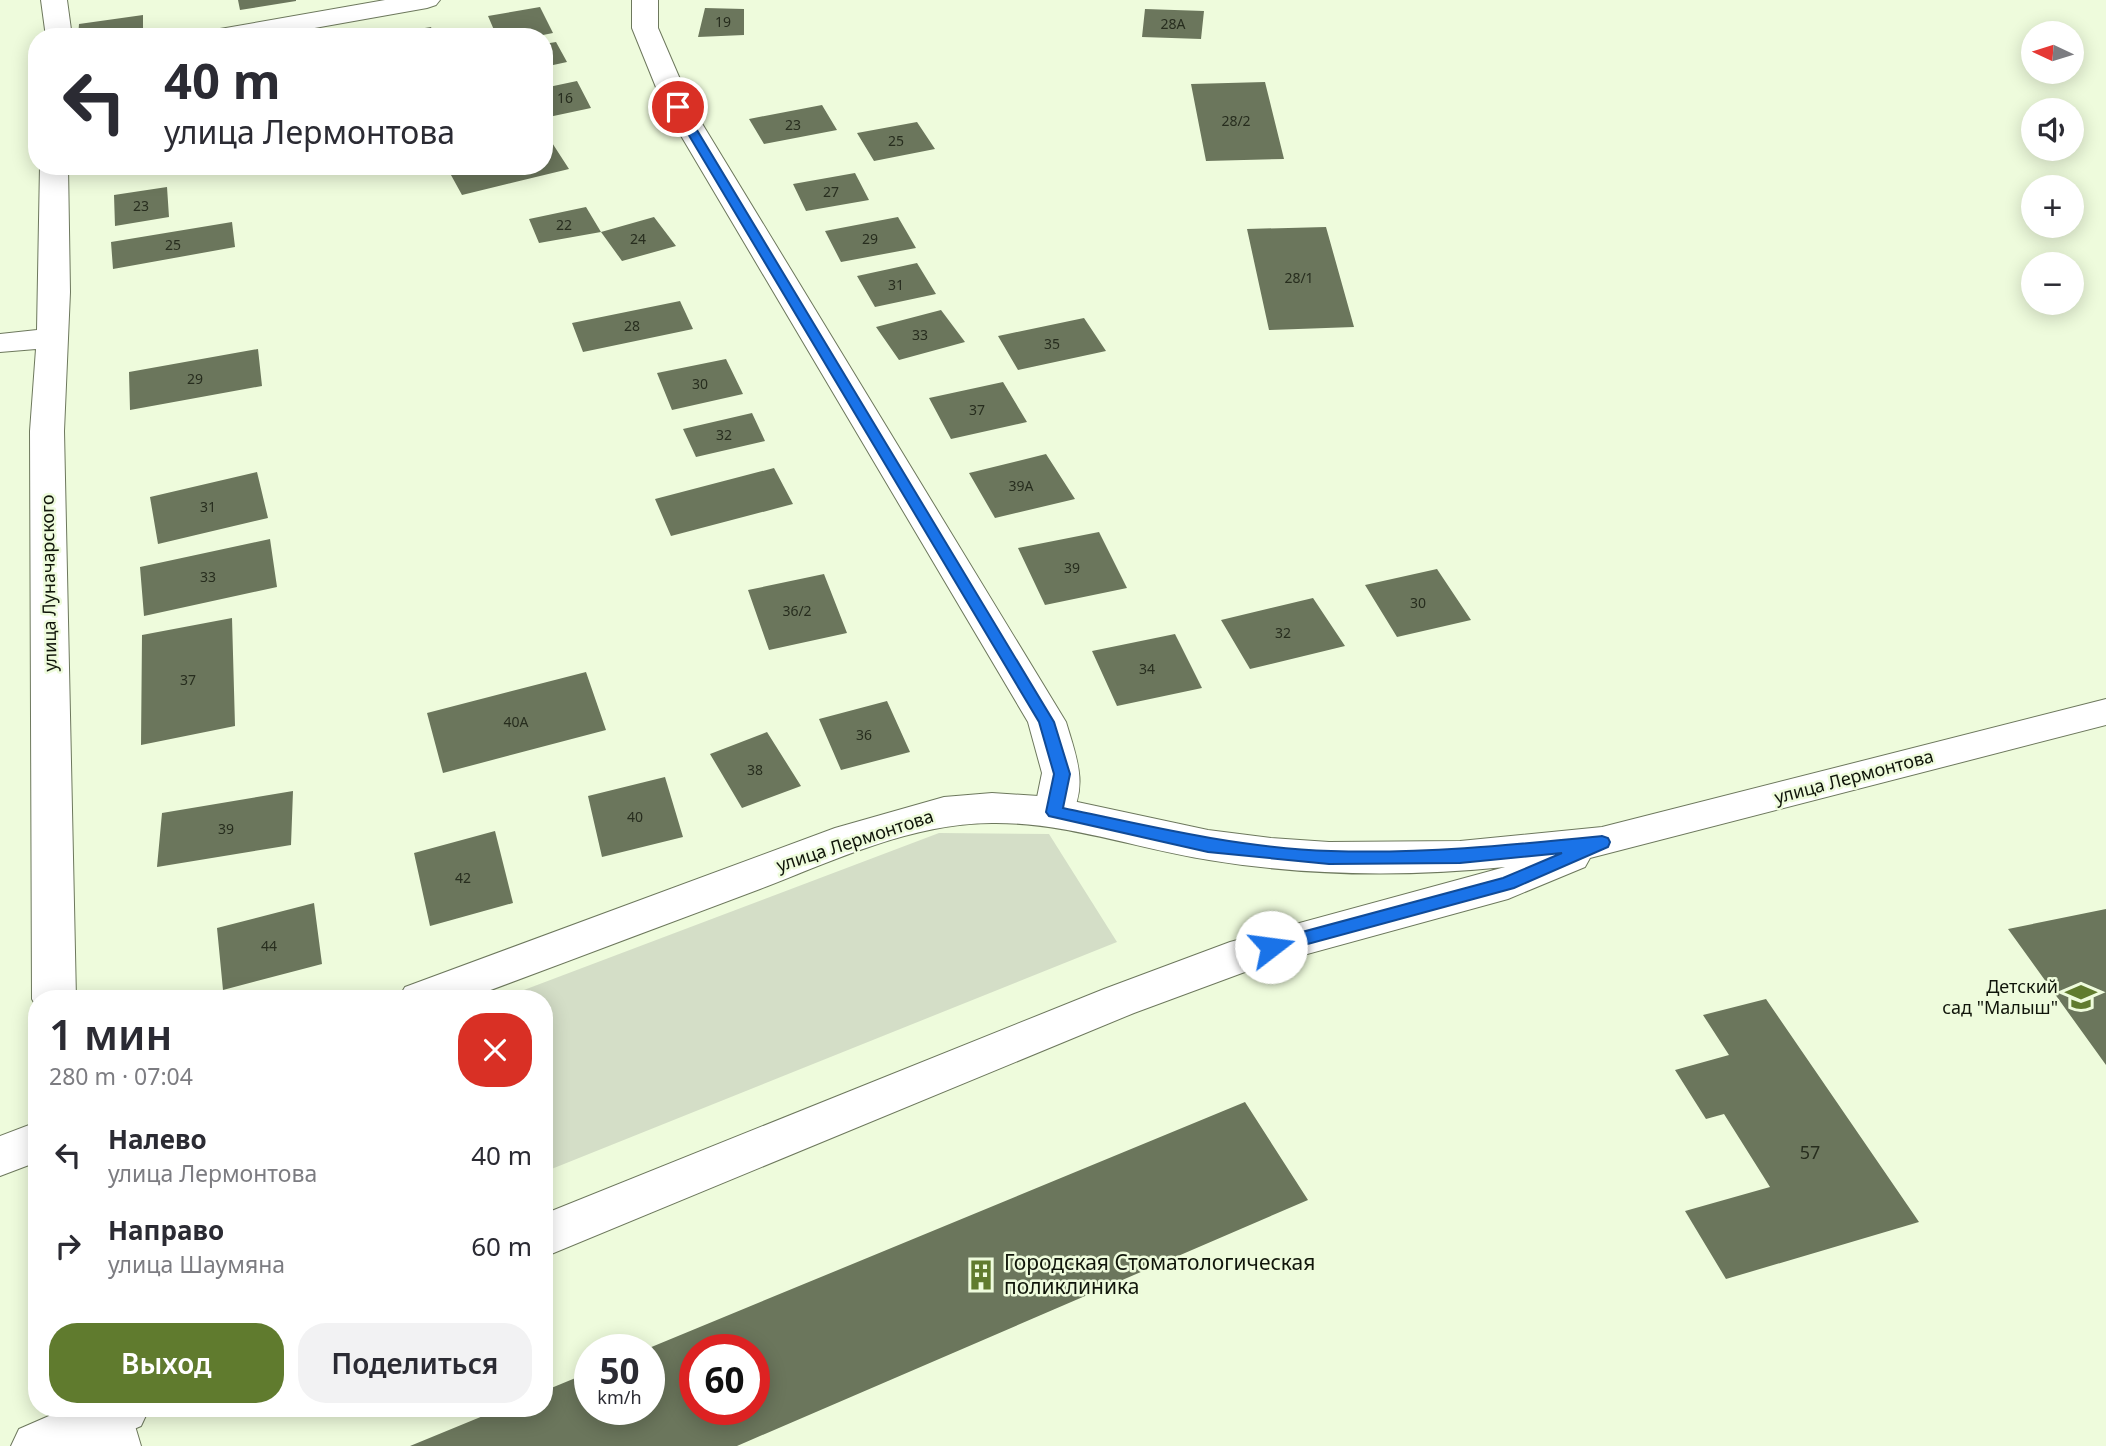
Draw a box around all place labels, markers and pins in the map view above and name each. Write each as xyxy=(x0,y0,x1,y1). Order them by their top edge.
pin xyxy=(648,77,708,137)
place label: Детский сад "Малыш" xyxy=(1942,974,2058,1019)
school or university icon: Детский сад "Малыш" xyxy=(2064,980,2098,1014)
place label: Городская Стоматологическая поликлиника xyxy=(1004,1248,1315,1300)
building icon: Городская Стоматологическая поликлиника xyxy=(964,1258,998,1292)

